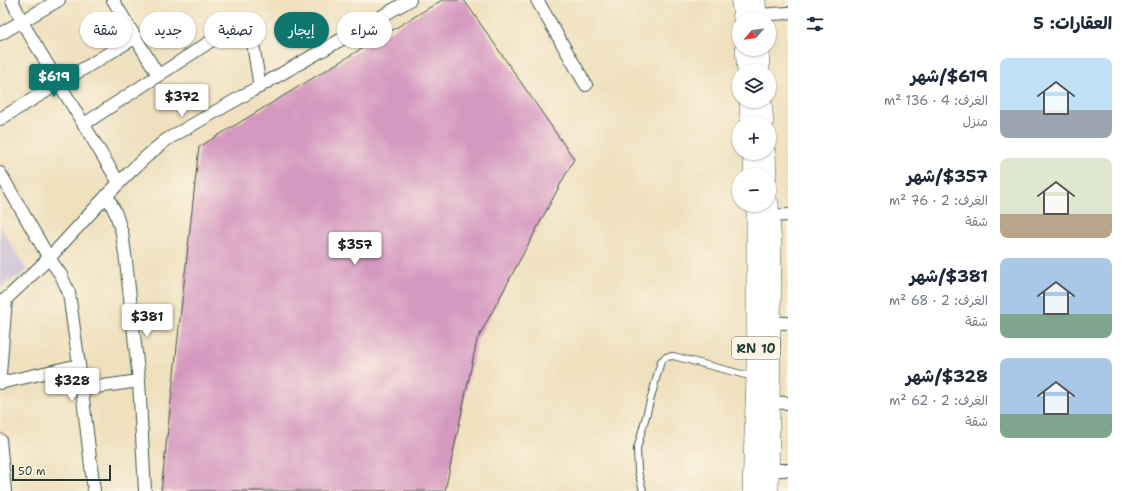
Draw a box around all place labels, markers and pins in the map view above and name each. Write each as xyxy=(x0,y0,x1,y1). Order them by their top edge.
pin: $619 xyxy=(30,64,78,98)
pin: $372 xyxy=(158,84,206,118)
pin: $357 xyxy=(331,232,379,266)
pin: $381 xyxy=(123,304,171,338)
pin: $328 xyxy=(48,368,96,402)

